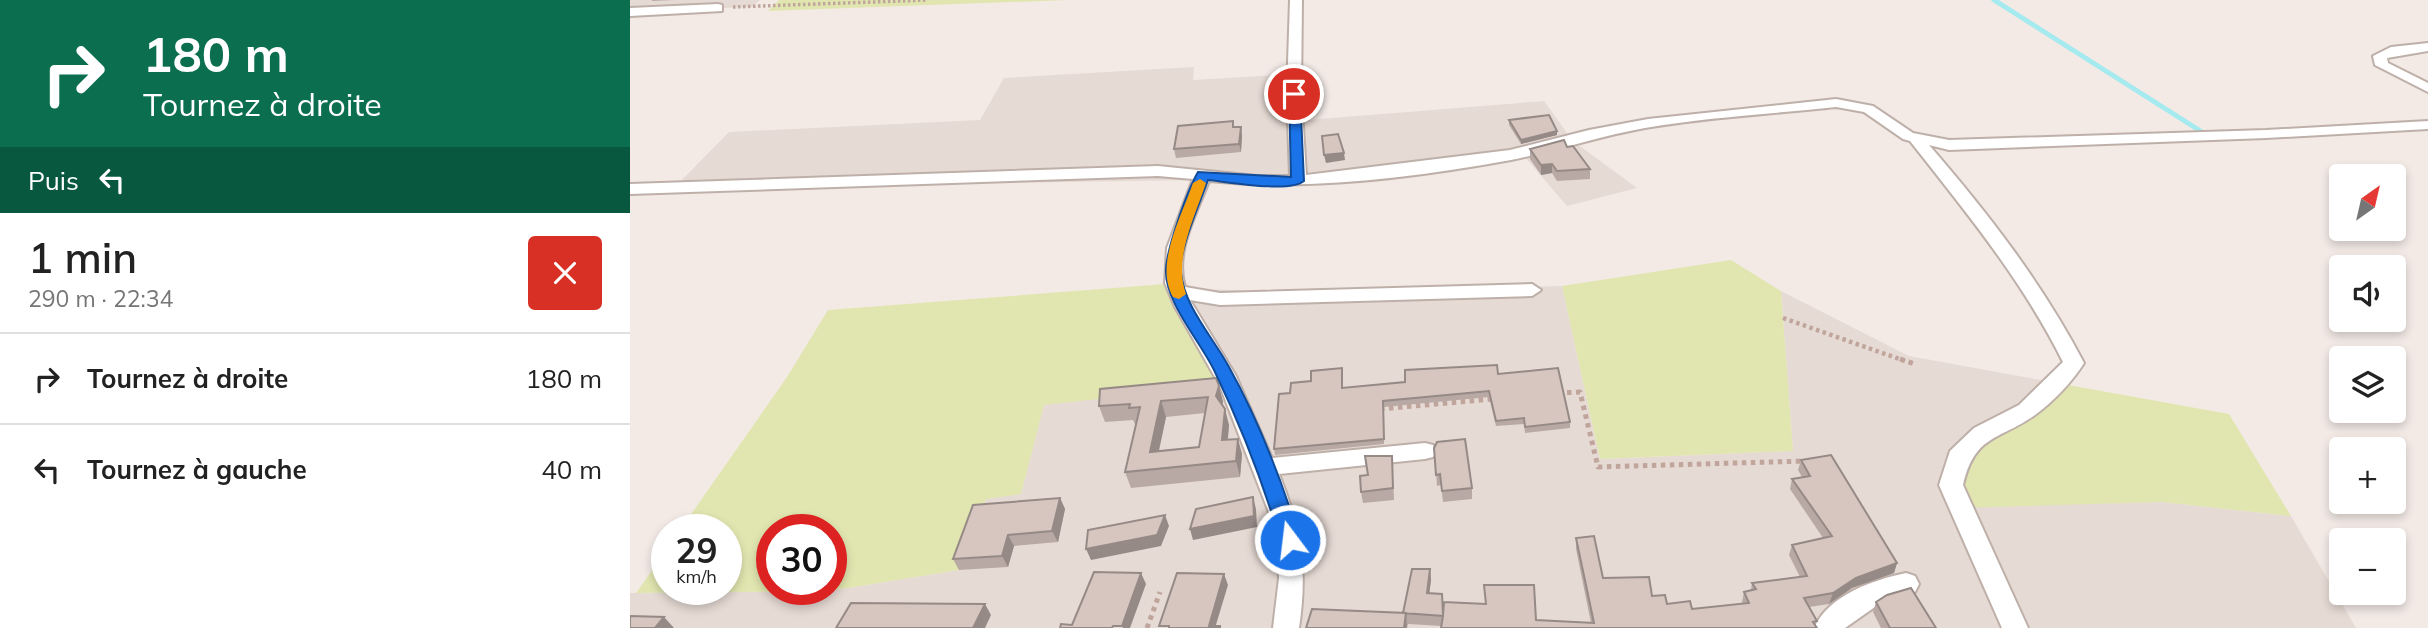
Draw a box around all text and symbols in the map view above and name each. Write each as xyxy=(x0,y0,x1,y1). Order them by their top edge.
text: 180 m xyxy=(143,23,289,84)
icon: right xyxy=(28,28,119,119)
pin xyxy=(1264,64,1324,124)
icon: arrive xyxy=(1275,75,1313,113)
text: Tournez à droite xyxy=(143,84,382,124)
icon: left xyxy=(93,161,131,199)
text: Puis xyxy=(28,164,79,197)
north arrow xyxy=(2329,164,2406,242)
map controls xyxy=(2329,164,2406,605)
text: 1 min xyxy=(28,231,137,284)
button: close xyxy=(528,236,602,310)
button: sound xyxy=(2329,255,2406,332)
text: 290 m · 22:34 xyxy=(28,284,173,313)
button: layers xyxy=(2329,346,2406,423)
icon: right xyxy=(28,360,66,398)
text: Tournez à droite xyxy=(87,362,288,395)
text: 180 m xyxy=(526,362,602,395)
button: + xyxy=(2329,437,2406,514)
icon: left xyxy=(28,451,66,489)
text: Tournez à gauche xyxy=(87,453,307,486)
text: 40 m xyxy=(541,453,602,486)
position arrow xyxy=(1253,503,1327,577)
speed limit sign: 30 xyxy=(756,514,847,605)
text: 29 xyxy=(675,528,718,572)
button: − xyxy=(2329,528,2406,605)
text: km/h xyxy=(676,565,717,588)

